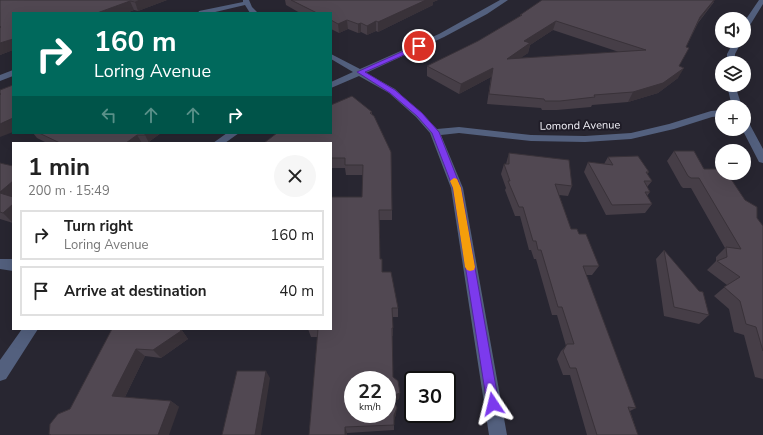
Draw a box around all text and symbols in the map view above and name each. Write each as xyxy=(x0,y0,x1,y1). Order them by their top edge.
map controls xyxy=(715,12,751,180)
button: sound xyxy=(715,12,751,48)
text: 160 m xyxy=(94,23,177,61)
icon: right xyxy=(28,28,80,80)
pin xyxy=(402,29,436,63)
icon: arrive xyxy=(408,35,430,57)
button: layers xyxy=(715,56,751,92)
text: Loring Avenue xyxy=(94,59,211,83)
button: + xyxy=(715,100,751,136)
icon: left xyxy=(98,104,120,126)
icon: ahead xyxy=(140,104,162,126)
icon: ahead xyxy=(182,104,204,126)
icon: right xyxy=(224,104,246,126)
street label: Lomond Avenue xyxy=(540,117,621,134)
button: − xyxy=(715,144,751,180)
text: 1 min xyxy=(28,151,90,183)
button: close xyxy=(274,155,316,197)
text: 200 m · 15:49 xyxy=(28,182,110,200)
text: Turn right xyxy=(64,216,133,236)
icon: right xyxy=(30,224,52,246)
text: 160 m xyxy=(270,225,314,245)
text: Loring Avenue xyxy=(64,236,148,254)
icon: arrive xyxy=(30,280,52,302)
text: Arrive at destination xyxy=(64,281,207,301)
text: 40 m xyxy=(279,281,314,301)
speed limit sign: 30 xyxy=(404,371,456,423)
text: 22 xyxy=(358,378,382,405)
position arrow xyxy=(472,383,514,425)
text: km/h xyxy=(359,400,381,414)

